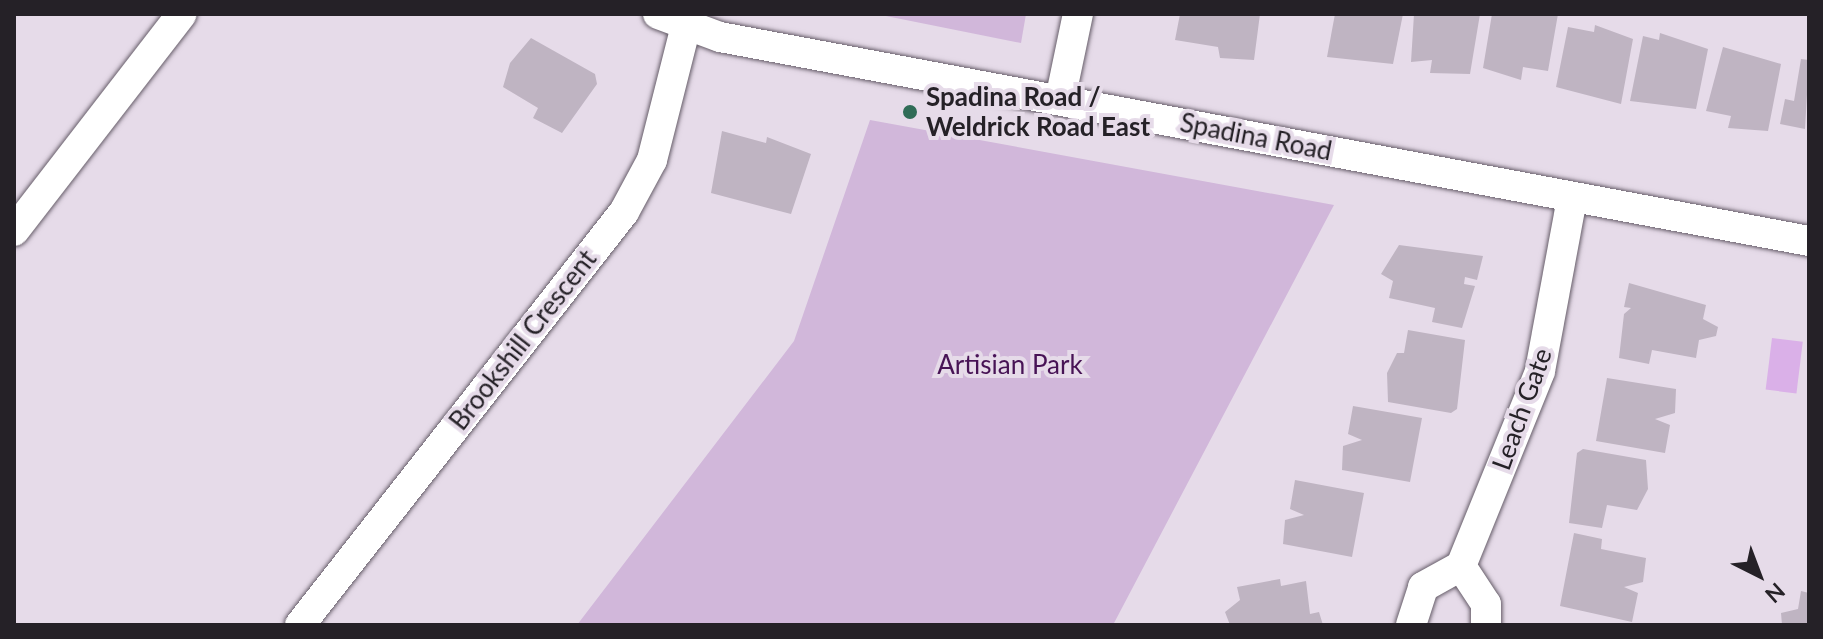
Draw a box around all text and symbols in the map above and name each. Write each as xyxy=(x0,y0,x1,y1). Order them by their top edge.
place label: Spadina Road / Weldrick Road East xyxy=(926,81,1150,142)
marker: Spadina Road / Weldrick Road East xyxy=(901,103,919,121)
street label: Spadina Road xyxy=(1178,107,1334,167)
street label: Brookshill Crescent xyxy=(443,244,603,436)
street label: Leach Gate xyxy=(1486,344,1558,474)
park label: Artisian Park xyxy=(937,349,1083,381)
north arrow xyxy=(1719,535,1799,615)
text: N xyxy=(1760,577,1791,609)

